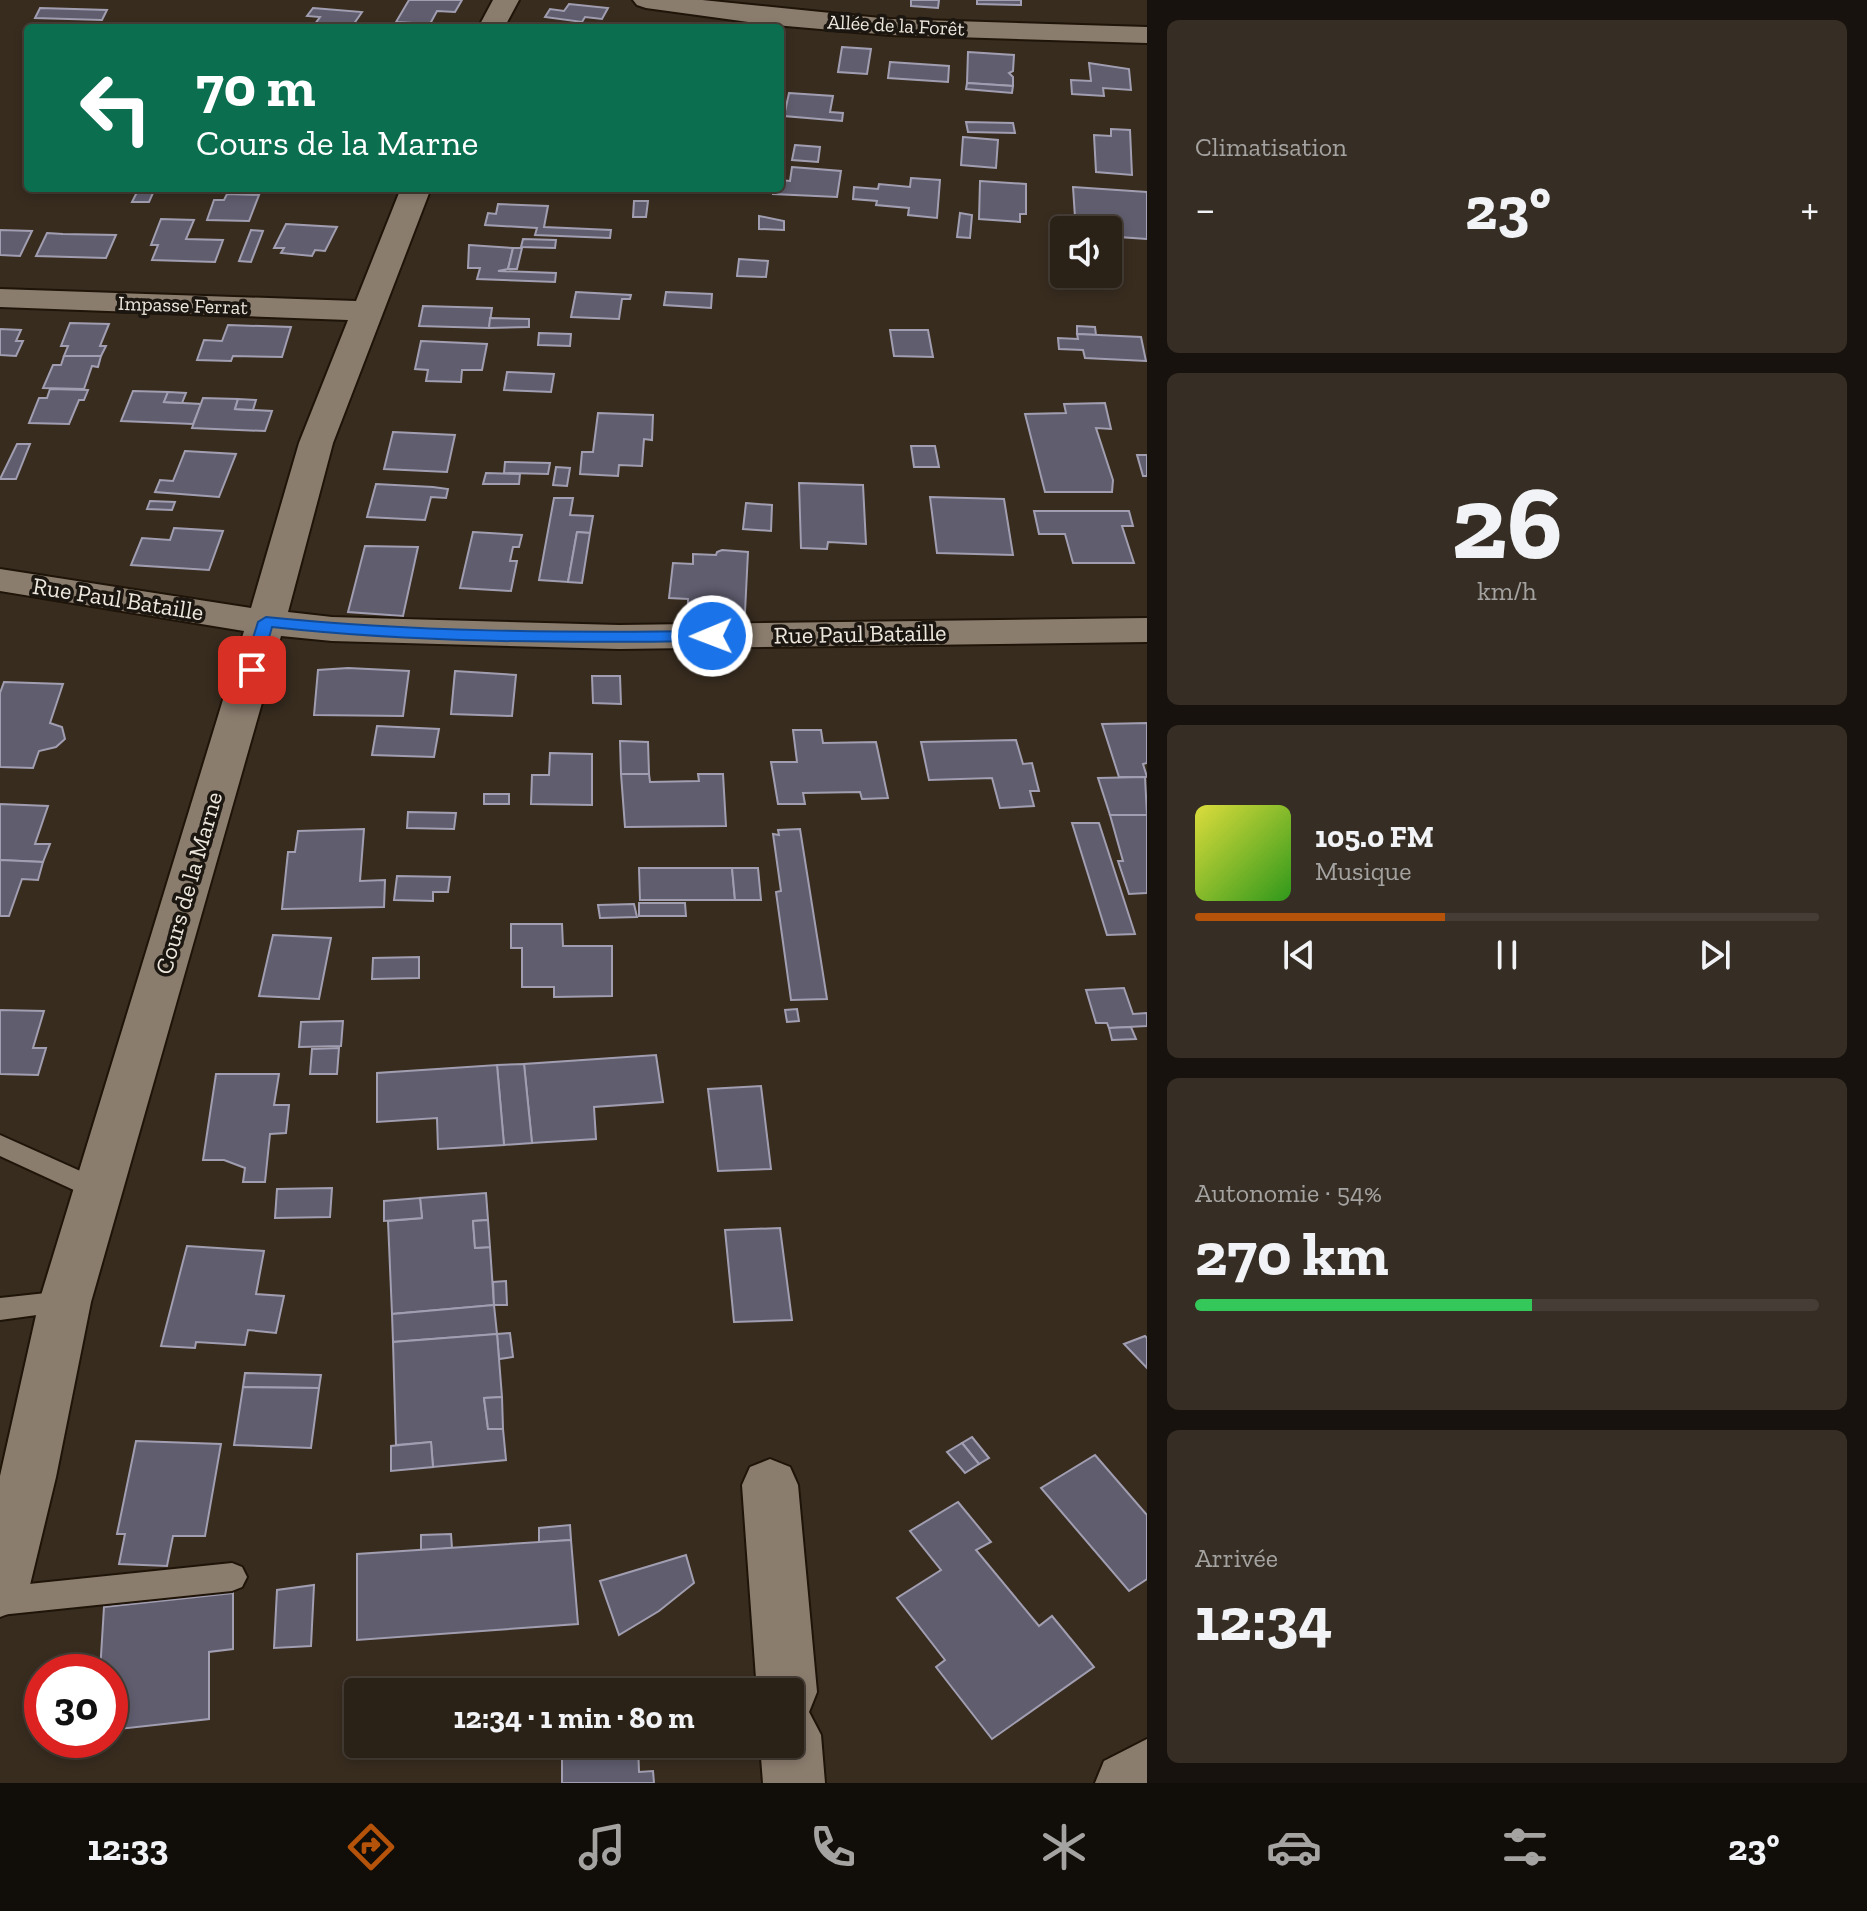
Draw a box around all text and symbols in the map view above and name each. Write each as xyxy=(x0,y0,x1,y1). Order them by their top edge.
street label: Allée de la Forêt xyxy=(827,9,966,41)
text: 70 m xyxy=(196,53,316,120)
icon: left xyxy=(64,56,168,160)
text: Cours de la Marne xyxy=(196,121,478,164)
text: Climatisation xyxy=(1195,131,1347,163)
text: 23° xyxy=(1465,172,1551,244)
text: − xyxy=(1195,182,1216,235)
text: + xyxy=(1800,182,1819,235)
map controls xyxy=(1050,216,1122,288)
button: sound xyxy=(1050,216,1122,288)
street label: Impasse Ferrat xyxy=(118,291,249,319)
text: 26 xyxy=(1451,460,1563,585)
street label: Rue Paul Bataille xyxy=(30,571,206,626)
text: km/h xyxy=(1477,575,1537,607)
position arrow xyxy=(670,594,754,678)
street label: Rue Paul Bataille xyxy=(773,617,947,650)
pin xyxy=(218,636,286,704)
icon: arrive xyxy=(230,648,274,692)
street label: Cours de la Marne xyxy=(149,788,228,977)
text: 105.0 FM xyxy=(1315,819,1434,855)
text: Musique xyxy=(1315,855,1411,887)
icon: previous xyxy=(1277,933,1321,977)
icon: pause xyxy=(1485,933,1529,977)
icon: next xyxy=(1693,933,1737,977)
text: Autonomie · 54% xyxy=(1195,1177,1382,1209)
text: 270 km xyxy=(1195,1218,1388,1290)
text: Arrivée xyxy=(1195,1542,1278,1574)
text: 12:34 xyxy=(1195,1583,1333,1655)
speed limit sign: 30 xyxy=(24,1654,128,1758)
text: 12:34 · 1 min · 80 m xyxy=(453,1700,695,1736)
icon: directions xyxy=(343,1819,399,1875)
icon: music xyxy=(574,1819,630,1875)
icon: phone xyxy=(805,1819,861,1875)
icon: climate xyxy=(1036,1819,1092,1875)
icon: car xyxy=(1266,1819,1322,1875)
icon: filters xyxy=(1497,1819,1553,1875)
text: 12:33 xyxy=(87,1826,169,1869)
text: 23° xyxy=(1728,1826,1780,1869)

